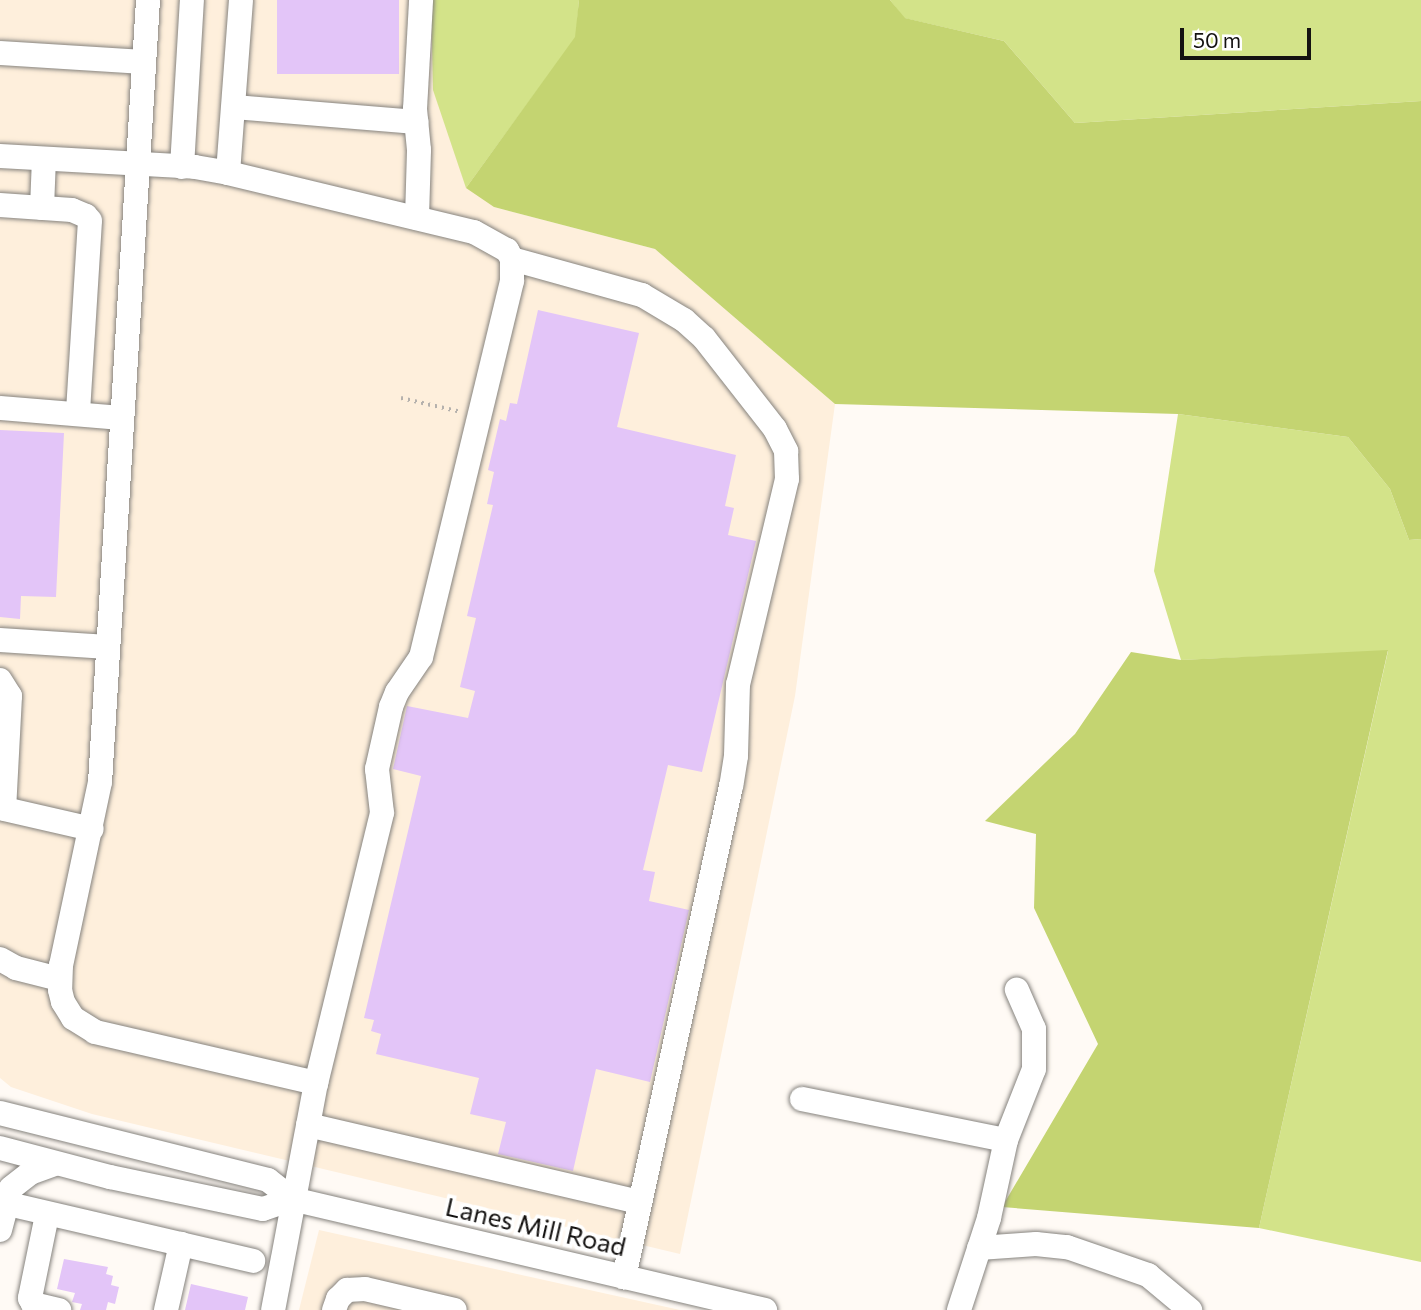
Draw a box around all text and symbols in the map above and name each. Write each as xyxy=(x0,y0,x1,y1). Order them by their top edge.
scale bar xyxy=(1183,14,1314,58)
text: 50 m xyxy=(1193,27,1241,52)
street label: Lanes Mill Road xyxy=(443,1190,629,1262)

